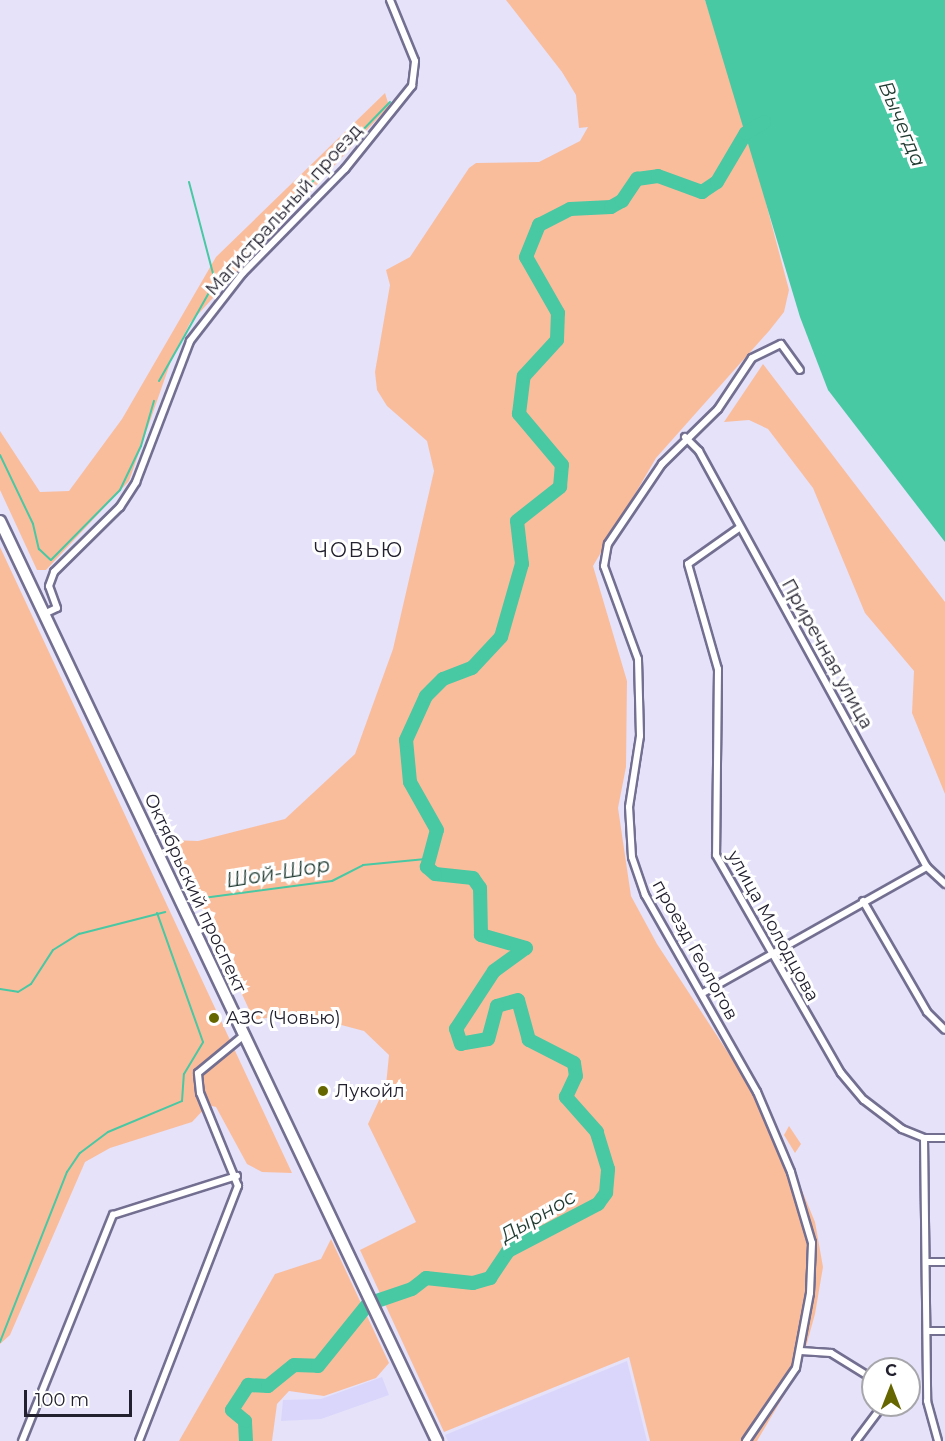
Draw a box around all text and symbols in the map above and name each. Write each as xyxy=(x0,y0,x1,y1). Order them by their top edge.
water label: Вычегда xyxy=(873,78,931,170)
street label: Магистральный проезд xyxy=(201,120,367,300)
district label: ЧОВЬЮ xyxy=(314,538,404,562)
street label: Приречная улица xyxy=(777,575,877,733)
street label: Октябрьский проспект xyxy=(139,790,251,996)
street label: улица Молодцова xyxy=(723,847,823,1005)
water label: Шой-Шор xyxy=(224,853,332,893)
street label: проезд Геологов xyxy=(647,876,743,1024)
place label: АЗС (Човью) xyxy=(226,1007,341,1029)
marker: АЗС (Човью) xyxy=(207,1011,221,1025)
place label: Лукойл xyxy=(335,1080,405,1102)
marker: Лукойл xyxy=(316,1084,330,1098)
water label: Дырнос xyxy=(496,1185,580,1247)
north arrow xyxy=(861,1357,921,1417)
text: С xyxy=(885,1361,897,1380)
scale bar xyxy=(27,1378,135,1416)
text: 100 m xyxy=(35,1389,89,1411)

